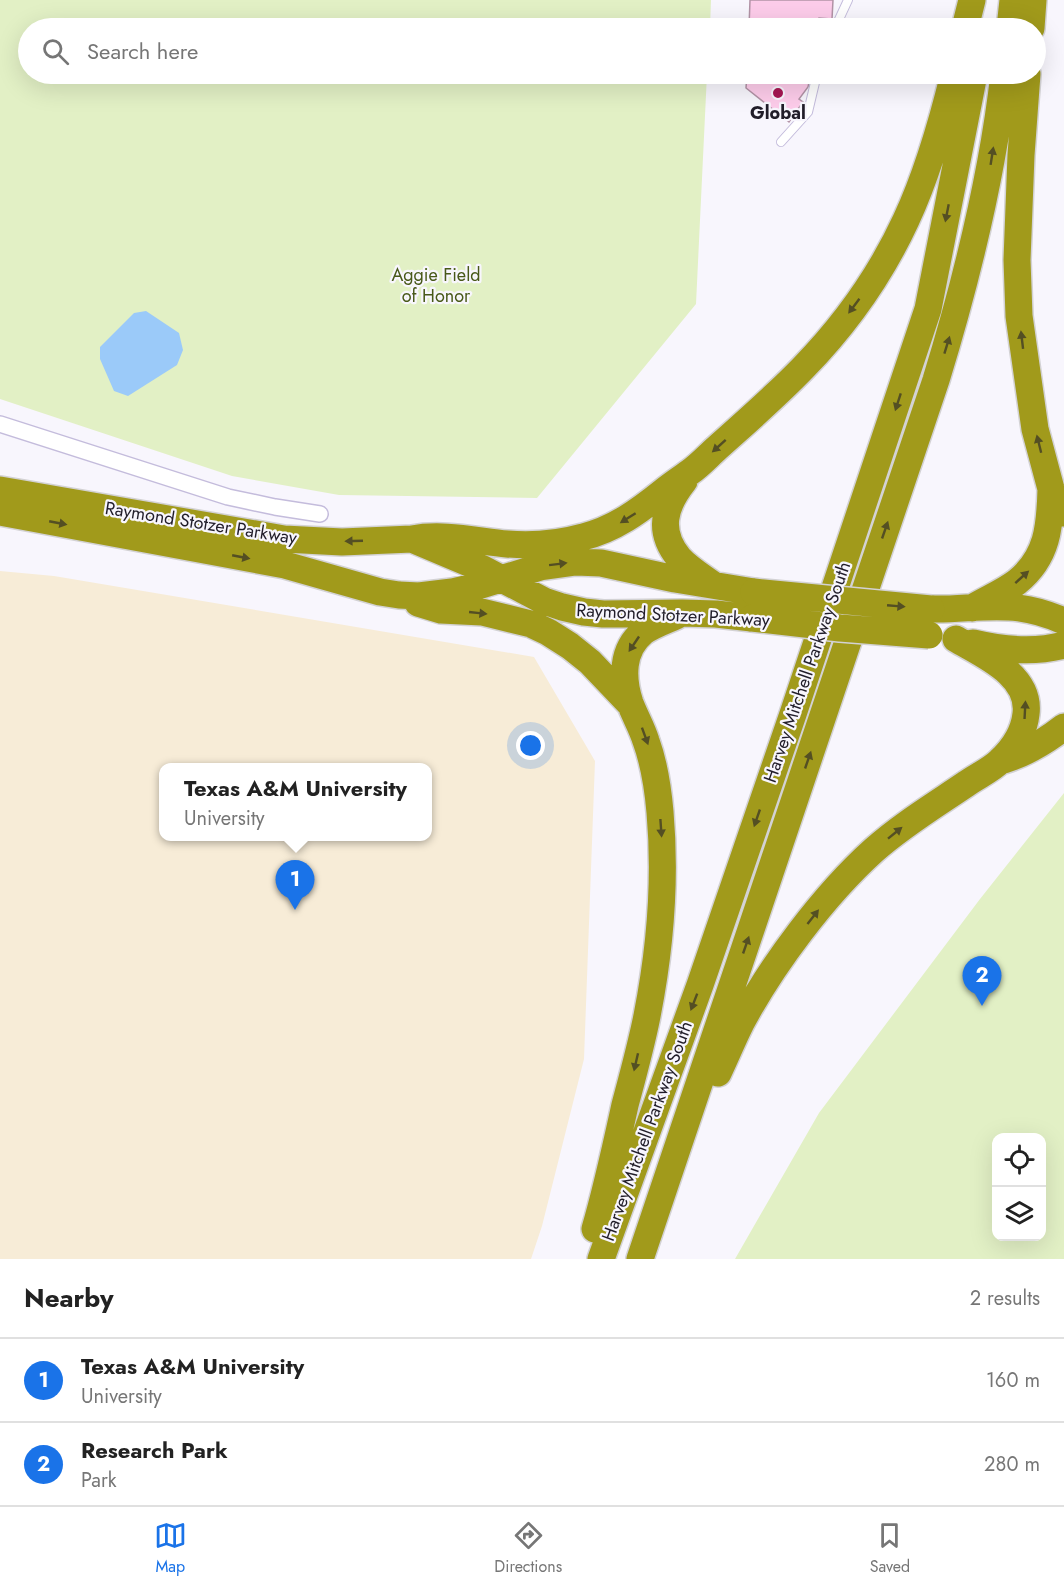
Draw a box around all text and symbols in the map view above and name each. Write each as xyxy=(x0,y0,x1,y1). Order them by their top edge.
search box xyxy=(18,18,1046,84)
icon: search xyxy=(39,35,72,68)
text: Search here xyxy=(87,35,198,67)
marker: Global xyxy=(771,86,785,100)
place label: Global xyxy=(750,100,806,126)
one-way arrow xyxy=(988,146,997,165)
one-way arrow xyxy=(942,204,951,223)
park label: Aggie Field of Honor xyxy=(391,262,481,309)
one-way arrow xyxy=(848,298,860,314)
one-way arrow xyxy=(1018,330,1027,349)
one-way arrow xyxy=(943,336,952,354)
one-way arrow xyxy=(892,393,902,411)
one-way arrow xyxy=(1033,435,1043,453)
one-way arrow xyxy=(712,439,727,452)
street label: Raymond Stotzer Parkway xyxy=(103,495,299,551)
one-way arrow xyxy=(620,512,636,523)
one-way arrow xyxy=(48,519,67,528)
one-way arrow xyxy=(881,521,891,539)
one-way arrow xyxy=(344,537,363,546)
one-way arrow xyxy=(232,553,251,562)
street label: Harvey Mitchell Parkway South xyxy=(757,558,857,786)
one-way arrow xyxy=(549,560,568,569)
one-way arrow xyxy=(1014,570,1028,584)
street label: Raymond Stotzer Parkway xyxy=(576,597,771,633)
one-way arrow xyxy=(886,601,905,611)
one-way arrow xyxy=(468,608,487,617)
one-way arrow xyxy=(629,635,640,652)
one-way arrow xyxy=(1021,701,1030,720)
one-way arrow xyxy=(640,727,650,745)
your location xyxy=(516,731,545,760)
one-way arrow xyxy=(803,751,813,769)
popup xyxy=(159,763,432,841)
text: Texas A&M University xyxy=(184,772,407,804)
text: University xyxy=(184,804,265,833)
one-way arrow xyxy=(752,809,762,827)
one-way arrow xyxy=(656,818,666,837)
one-way arrow xyxy=(887,828,902,840)
pin: 1 xyxy=(276,860,314,910)
one-way arrow xyxy=(807,909,820,925)
one-way arrow xyxy=(741,936,751,954)
pin: 2 xyxy=(962,956,1002,1006)
one-way arrow xyxy=(688,993,698,1011)
street label: Harvey Mitchell Parkway South xyxy=(595,1017,699,1245)
one-way arrow xyxy=(630,1053,640,1071)
map controls xyxy=(992,1133,1046,1241)
button: locate xyxy=(992,1133,1046,1187)
button: layers xyxy=(992,1187,1046,1241)
text: Nearby xyxy=(24,1279,113,1317)
text: 2 results xyxy=(970,1284,1040,1313)
text: Texas A&M University xyxy=(81,1350,304,1382)
text: 1 xyxy=(38,1366,49,1395)
text: 160 m xyxy=(986,1366,1040,1395)
text: University xyxy=(81,1382,162,1411)
text: Research Park xyxy=(81,1434,228,1466)
text: 2 xyxy=(37,1450,50,1479)
text: 280 m xyxy=(984,1450,1040,1479)
text: Park xyxy=(81,1466,117,1495)
tab: Map xyxy=(154,1519,187,1578)
tab: Directions xyxy=(494,1519,562,1578)
tab: Saved xyxy=(870,1519,910,1578)

